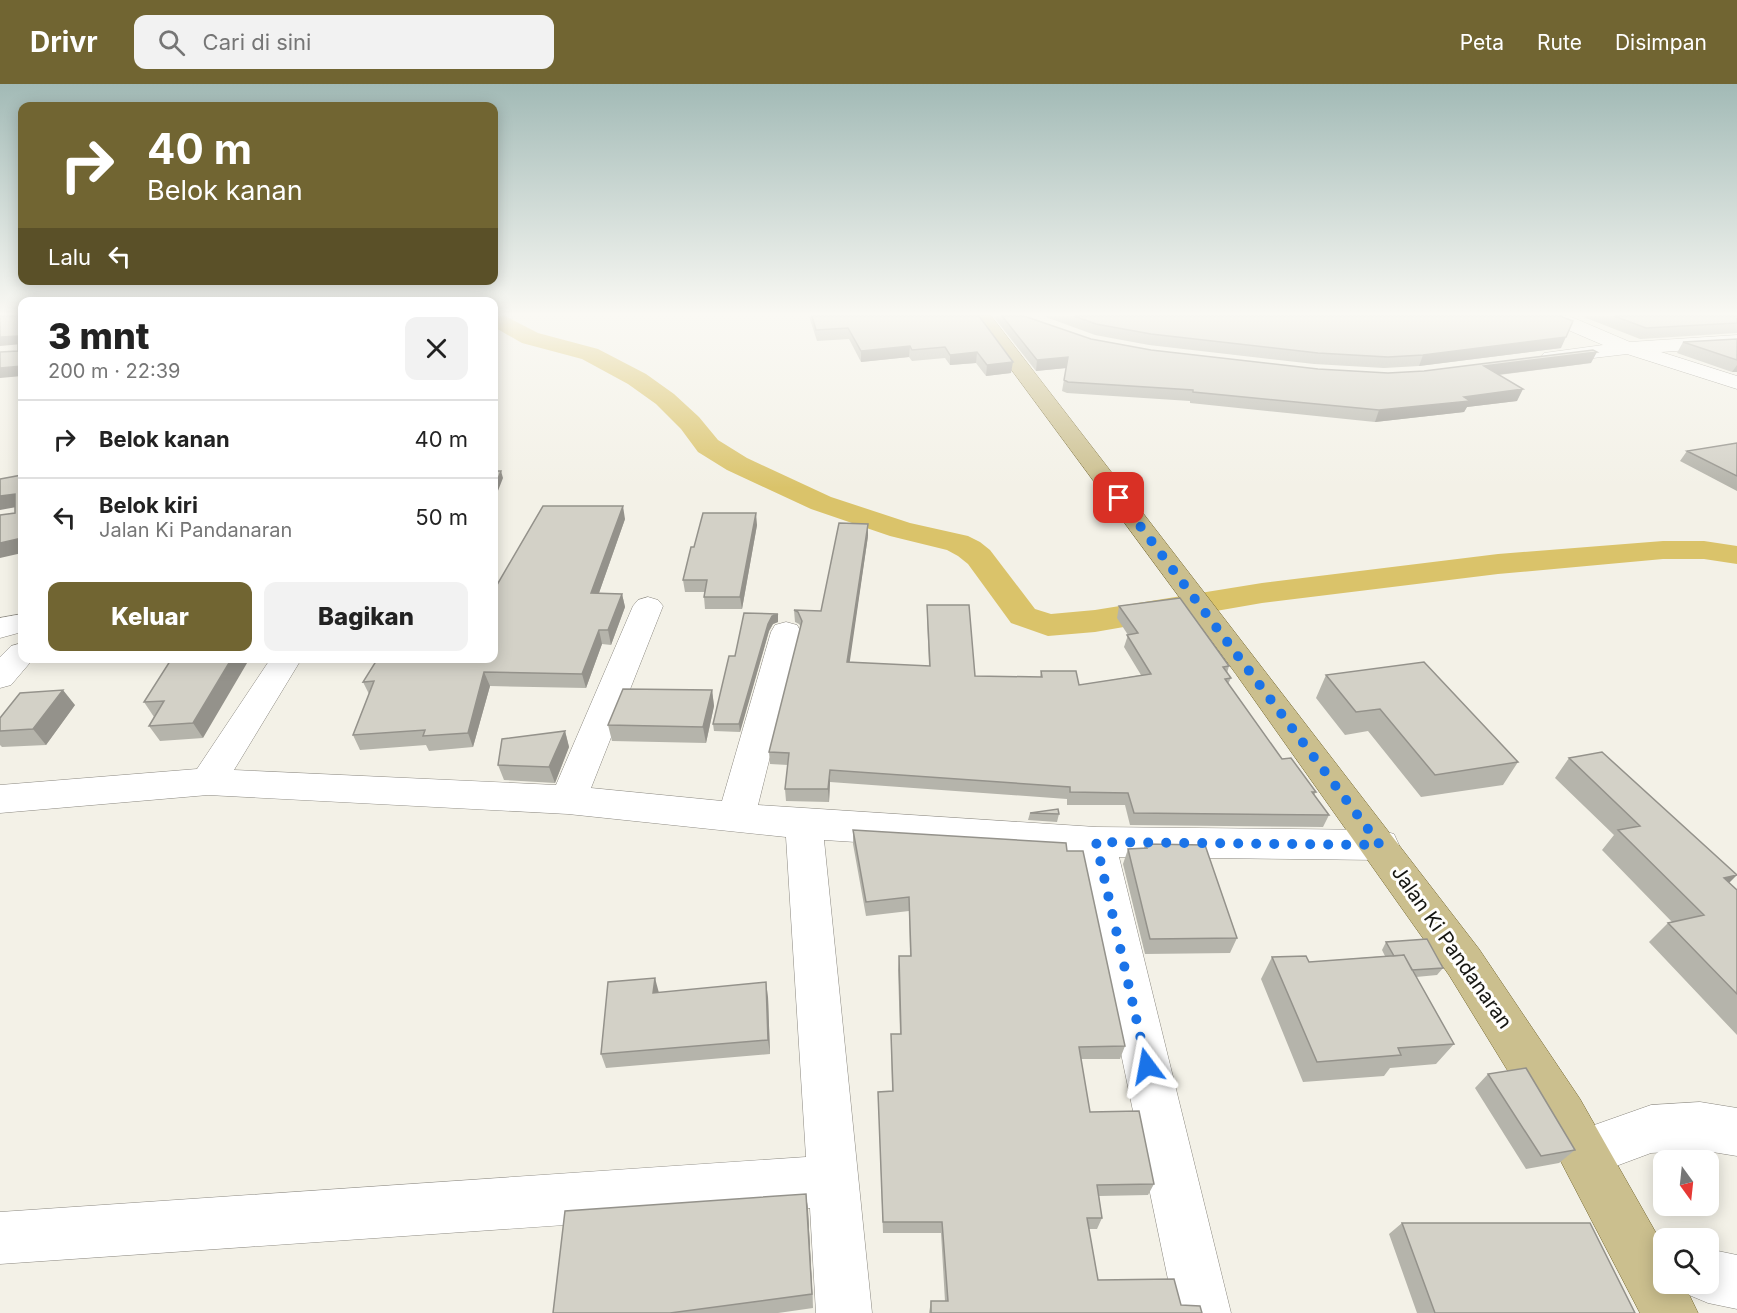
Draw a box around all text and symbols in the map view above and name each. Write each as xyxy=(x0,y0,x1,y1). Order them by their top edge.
search box xyxy=(134,15,554,69)
text: Drivr xyxy=(30,25,98,59)
icon: search xyxy=(155,26,188,59)
text: Cari di sini xyxy=(203,29,311,55)
text: Peta xyxy=(1460,30,1504,55)
text: Rute xyxy=(1537,30,1582,55)
text: Disimpan xyxy=(1615,30,1707,55)
text: 40 m xyxy=(147,123,252,174)
icon: right xyxy=(48,126,126,204)
text: Belok kanan xyxy=(147,174,303,207)
icon: left xyxy=(103,240,136,273)
text: Lalu xyxy=(48,244,91,270)
text: 3 mnt xyxy=(48,314,150,358)
button: close xyxy=(405,317,468,380)
text: 200 m · 22:39 xyxy=(48,359,181,383)
icon: right xyxy=(48,423,81,456)
text: Belok kanan xyxy=(99,426,230,452)
text: 40 m xyxy=(414,426,468,452)
pin xyxy=(1093,472,1144,523)
icon: arrive xyxy=(1102,481,1135,514)
text: Belok kiri xyxy=(99,492,198,518)
icon: left xyxy=(48,501,81,534)
text: 50 m xyxy=(415,504,468,530)
text: Jalan Ki Pandanaran xyxy=(99,518,292,542)
button: Keluar xyxy=(48,582,252,651)
button: Bagikan xyxy=(264,582,468,651)
street label: Jalan Ki Pandanaran xyxy=(1387,861,1517,1033)
position arrow xyxy=(1115,1034,1179,1098)
north arrow xyxy=(1653,1150,1719,1216)
map controls xyxy=(1653,1150,1719,1294)
button: search xyxy=(1653,1228,1719,1294)

